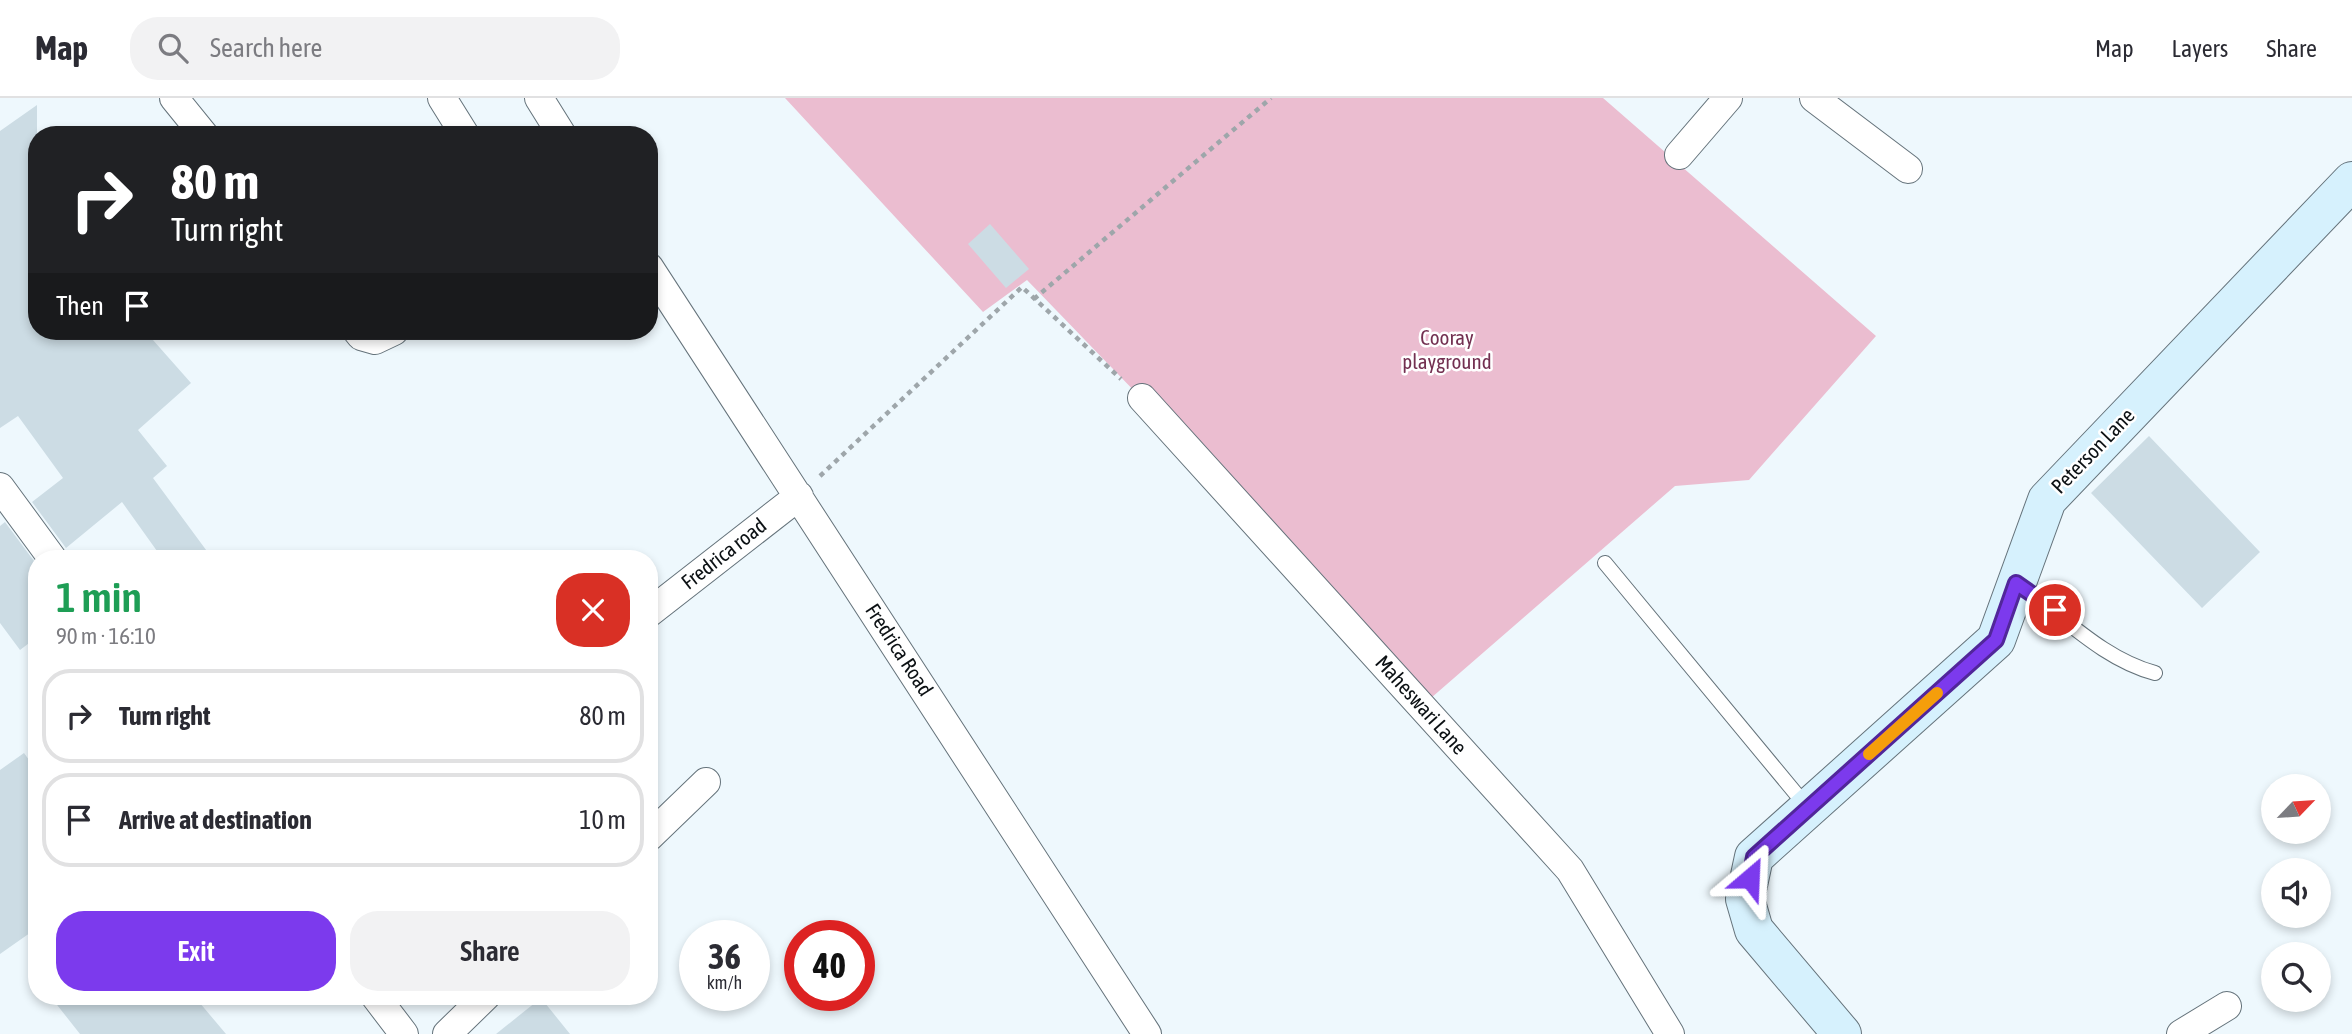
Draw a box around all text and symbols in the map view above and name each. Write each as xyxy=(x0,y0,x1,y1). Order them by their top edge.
search box xyxy=(130,17,620,80)
text: Map xyxy=(35,29,88,67)
icon: search xyxy=(154,29,192,67)
text: Search here xyxy=(210,33,322,63)
text: Map xyxy=(2095,35,2134,62)
text: Layers xyxy=(2172,35,2228,62)
text: Share xyxy=(2266,35,2317,62)
text: 80 m xyxy=(171,153,259,209)
icon: right xyxy=(56,154,147,245)
text: Turn right xyxy=(171,211,284,248)
icon: arrive xyxy=(118,287,156,325)
text: Then xyxy=(56,291,104,321)
park label: Cooray playground xyxy=(1402,325,1492,373)
street label: Peterson Lane xyxy=(2046,403,2139,498)
street label: Fredrica road xyxy=(676,513,771,594)
text: 1 min xyxy=(56,573,142,621)
button: close xyxy=(556,573,630,647)
pin xyxy=(2025,580,2085,640)
icon: arrive xyxy=(2036,591,2074,629)
street label: Fredrica Road xyxy=(861,599,939,700)
text: 90 m · 16:10 xyxy=(56,623,156,649)
street label: Maheswari Lane xyxy=(1371,650,1472,759)
icon: right xyxy=(60,697,98,735)
text: Turn right xyxy=(119,701,210,731)
text: 80 m xyxy=(579,701,626,731)
north arrow xyxy=(2261,774,2331,844)
map controls xyxy=(2261,774,2331,1012)
icon: arrive xyxy=(60,801,98,839)
text: Arrive at destination xyxy=(119,805,312,835)
text: 10 m xyxy=(579,805,626,835)
position arrow xyxy=(1713,841,1787,915)
button: sound xyxy=(2261,858,2331,928)
button: Exit xyxy=(56,911,336,991)
button: Share xyxy=(350,911,630,991)
speed limit sign: 40 xyxy=(784,920,875,1011)
text: 36 xyxy=(708,936,741,976)
button: search xyxy=(2261,942,2331,1012)
text: km/h xyxy=(707,972,742,993)

